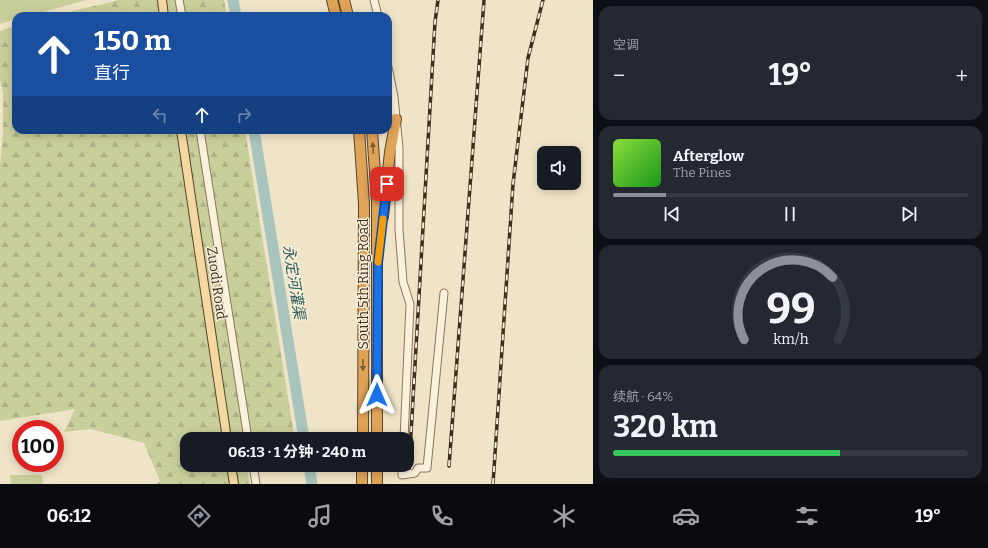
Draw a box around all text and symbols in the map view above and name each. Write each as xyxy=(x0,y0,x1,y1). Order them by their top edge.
text: 150 m xyxy=(94,24,171,57)
icon: ahead xyxy=(28,28,80,80)
text: 空调 xyxy=(613,37,639,52)
text: 19° xyxy=(768,57,812,93)
text: 直行 xyxy=(94,62,130,84)
text: − xyxy=(613,62,625,89)
text: + xyxy=(955,62,968,89)
icon: left xyxy=(149,104,171,126)
icon: ahead xyxy=(191,104,213,126)
icon: right xyxy=(233,104,255,126)
one-way arrow xyxy=(370,142,377,154)
map controls xyxy=(537,146,581,190)
button: sound xyxy=(537,146,581,190)
text: Afterglow xyxy=(673,147,744,165)
text: The Pines xyxy=(673,165,731,180)
pin xyxy=(370,167,404,201)
icon: arrive xyxy=(376,173,398,195)
icon: previous xyxy=(661,203,683,225)
icon: pause xyxy=(779,203,801,225)
icon: next xyxy=(898,203,920,225)
street label: South 5th Ring Road xyxy=(355,219,372,349)
water label: 永定河灌渠 xyxy=(279,244,309,322)
street label: Zuodi Road xyxy=(203,246,230,321)
text: 99 xyxy=(766,284,815,334)
text: km/h xyxy=(773,330,808,347)
one-way arrow xyxy=(360,359,366,372)
position arrow xyxy=(356,374,398,416)
text: 续航 · 64% xyxy=(613,389,673,404)
text: 320 km xyxy=(613,409,718,445)
speed limit sign: 100 xyxy=(12,420,64,472)
text: 06:13 · 1 分钟 · 240 m xyxy=(228,443,366,461)
icon: directions xyxy=(185,502,213,530)
icon: music xyxy=(306,502,334,530)
icon: phone xyxy=(428,502,456,530)
icon: climate xyxy=(550,502,578,530)
icon: car xyxy=(672,502,700,530)
icon: filters xyxy=(793,502,821,530)
text: 06:12 xyxy=(47,505,91,527)
text: 19° xyxy=(915,505,941,527)

